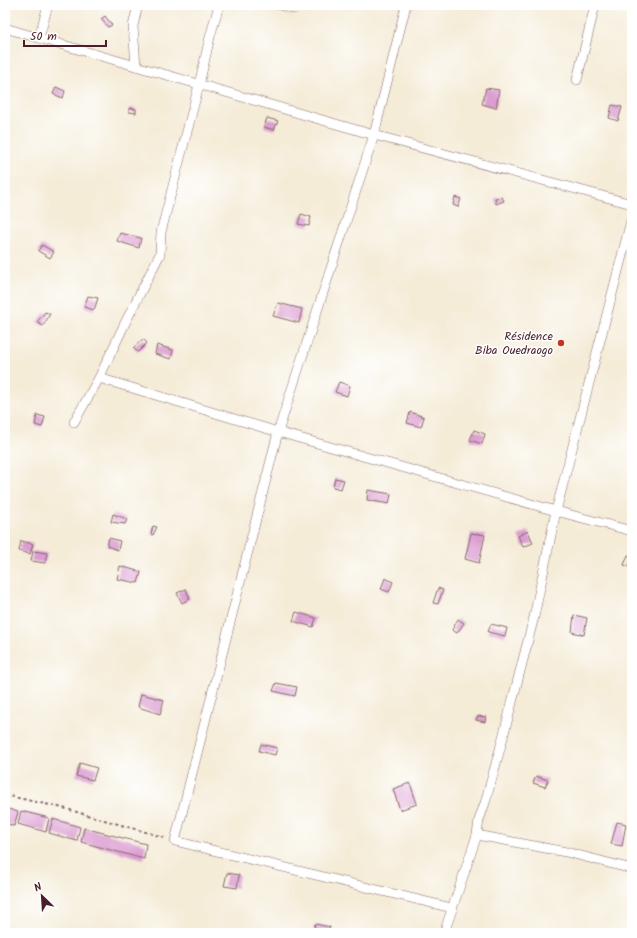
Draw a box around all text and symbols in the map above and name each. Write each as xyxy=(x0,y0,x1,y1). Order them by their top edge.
scale bar xyxy=(24,22,106,48)
text: 50 m xyxy=(30,27,57,46)
place label: Résidence Biba Ouedraogo xyxy=(475,327,554,360)
marker: Résidence Biba Ouedraogo xyxy=(556,338,566,348)
north arrow xyxy=(22,876,62,916)
text: N xyxy=(31,878,45,897)

